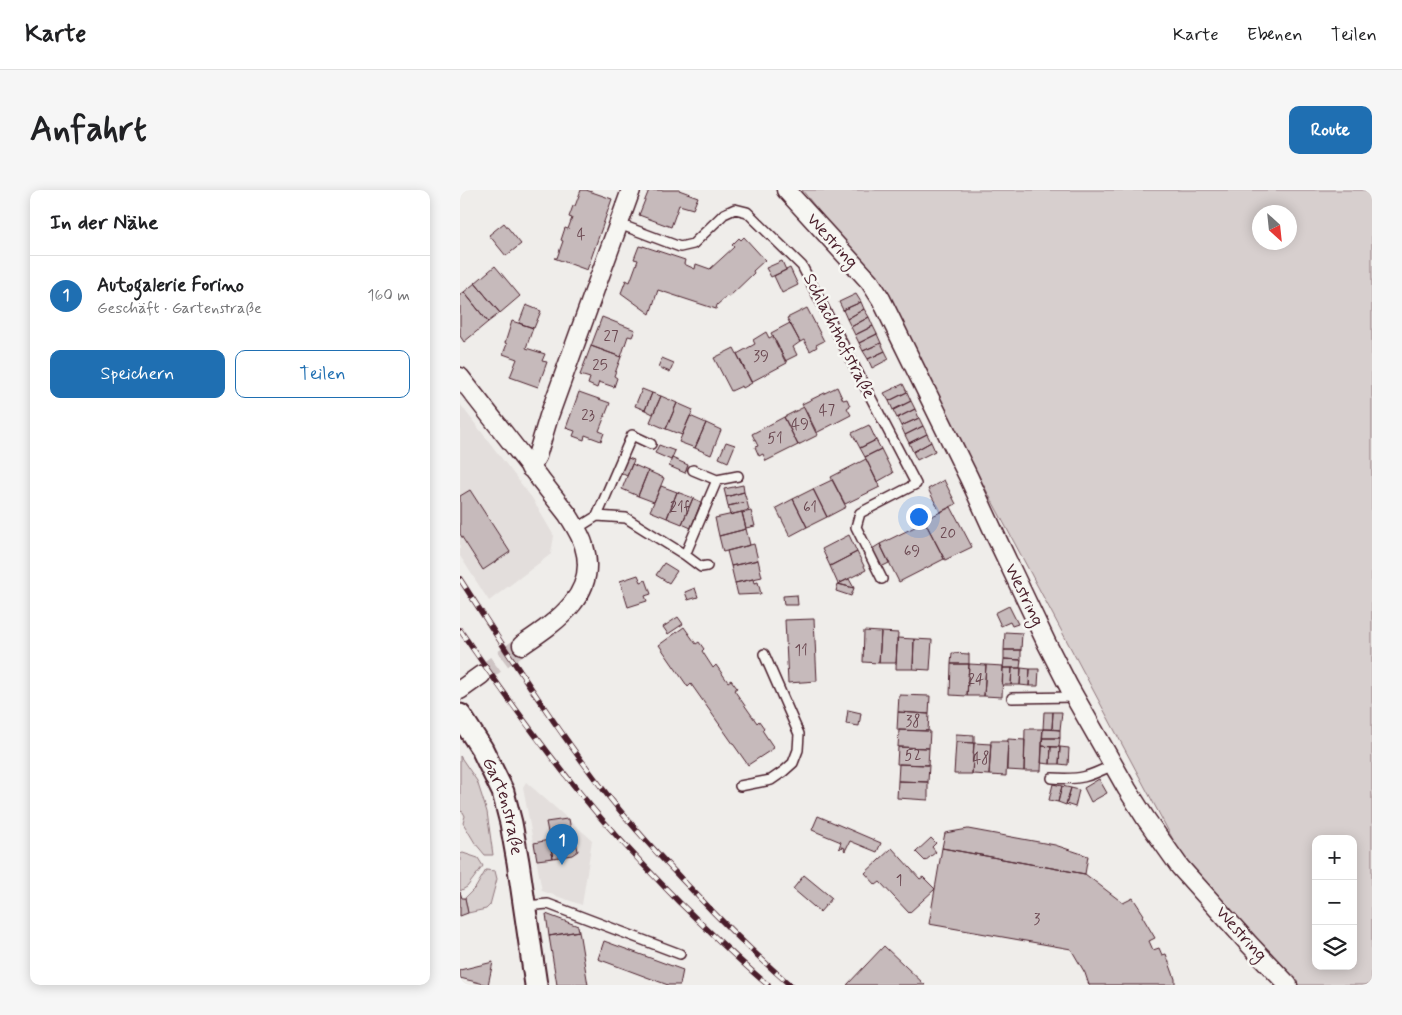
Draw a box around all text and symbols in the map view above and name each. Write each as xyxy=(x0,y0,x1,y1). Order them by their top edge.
text: Karte xyxy=(25,19,86,50)
text: Karte xyxy=(1173,23,1219,47)
text: Ebenen xyxy=(1247,23,1303,47)
text: Teilen xyxy=(1331,23,1377,47)
button: Route xyxy=(1289,106,1372,154)
text: Anfahrt xyxy=(30,107,147,153)
north arrow xyxy=(1252,205,1297,250)
street label: Westring xyxy=(800,208,863,275)
text: In der Nähe xyxy=(50,209,158,237)
house number: 4 xyxy=(577,225,586,245)
street label: Schlachthofstraße xyxy=(797,269,881,403)
text: Autogalerie Forino xyxy=(97,273,244,298)
text: 1 xyxy=(62,285,70,306)
text: 160 m xyxy=(367,285,410,306)
text: Geschäft · Gartenstraße xyxy=(97,298,262,319)
house number: 27 xyxy=(604,327,619,347)
house number: 39 xyxy=(753,347,769,367)
button: Speichern xyxy=(50,350,225,398)
button: Teilen xyxy=(235,350,410,398)
house number: 25 xyxy=(592,356,608,376)
house number: 47 xyxy=(819,401,836,421)
house number: 23 xyxy=(581,406,595,426)
house number: 49 xyxy=(791,415,809,435)
house number: 51 xyxy=(767,429,783,449)
house number: 21f xyxy=(670,498,690,518)
house number: 61 xyxy=(803,498,817,518)
your location xyxy=(906,504,932,530)
house number: 20 xyxy=(940,524,956,544)
house number: 69 xyxy=(904,542,920,562)
street label: Westring xyxy=(998,560,1049,631)
house number: 11 xyxy=(794,641,808,661)
house number: 24 xyxy=(968,670,984,690)
house number: 38 xyxy=(905,712,921,732)
house number: 52 xyxy=(905,746,922,766)
house number: 48 xyxy=(973,749,989,769)
street label: Gartenstraße xyxy=(476,753,529,857)
pin: 1 xyxy=(546,824,578,865)
map controls xyxy=(1312,835,1357,970)
button: + xyxy=(1312,835,1357,880)
house number: 1 xyxy=(896,871,902,891)
button: − xyxy=(1312,880,1357,925)
street label: Westring xyxy=(1209,901,1272,968)
house number: 3 xyxy=(1034,910,1041,930)
button: layers xyxy=(1312,925,1357,970)

